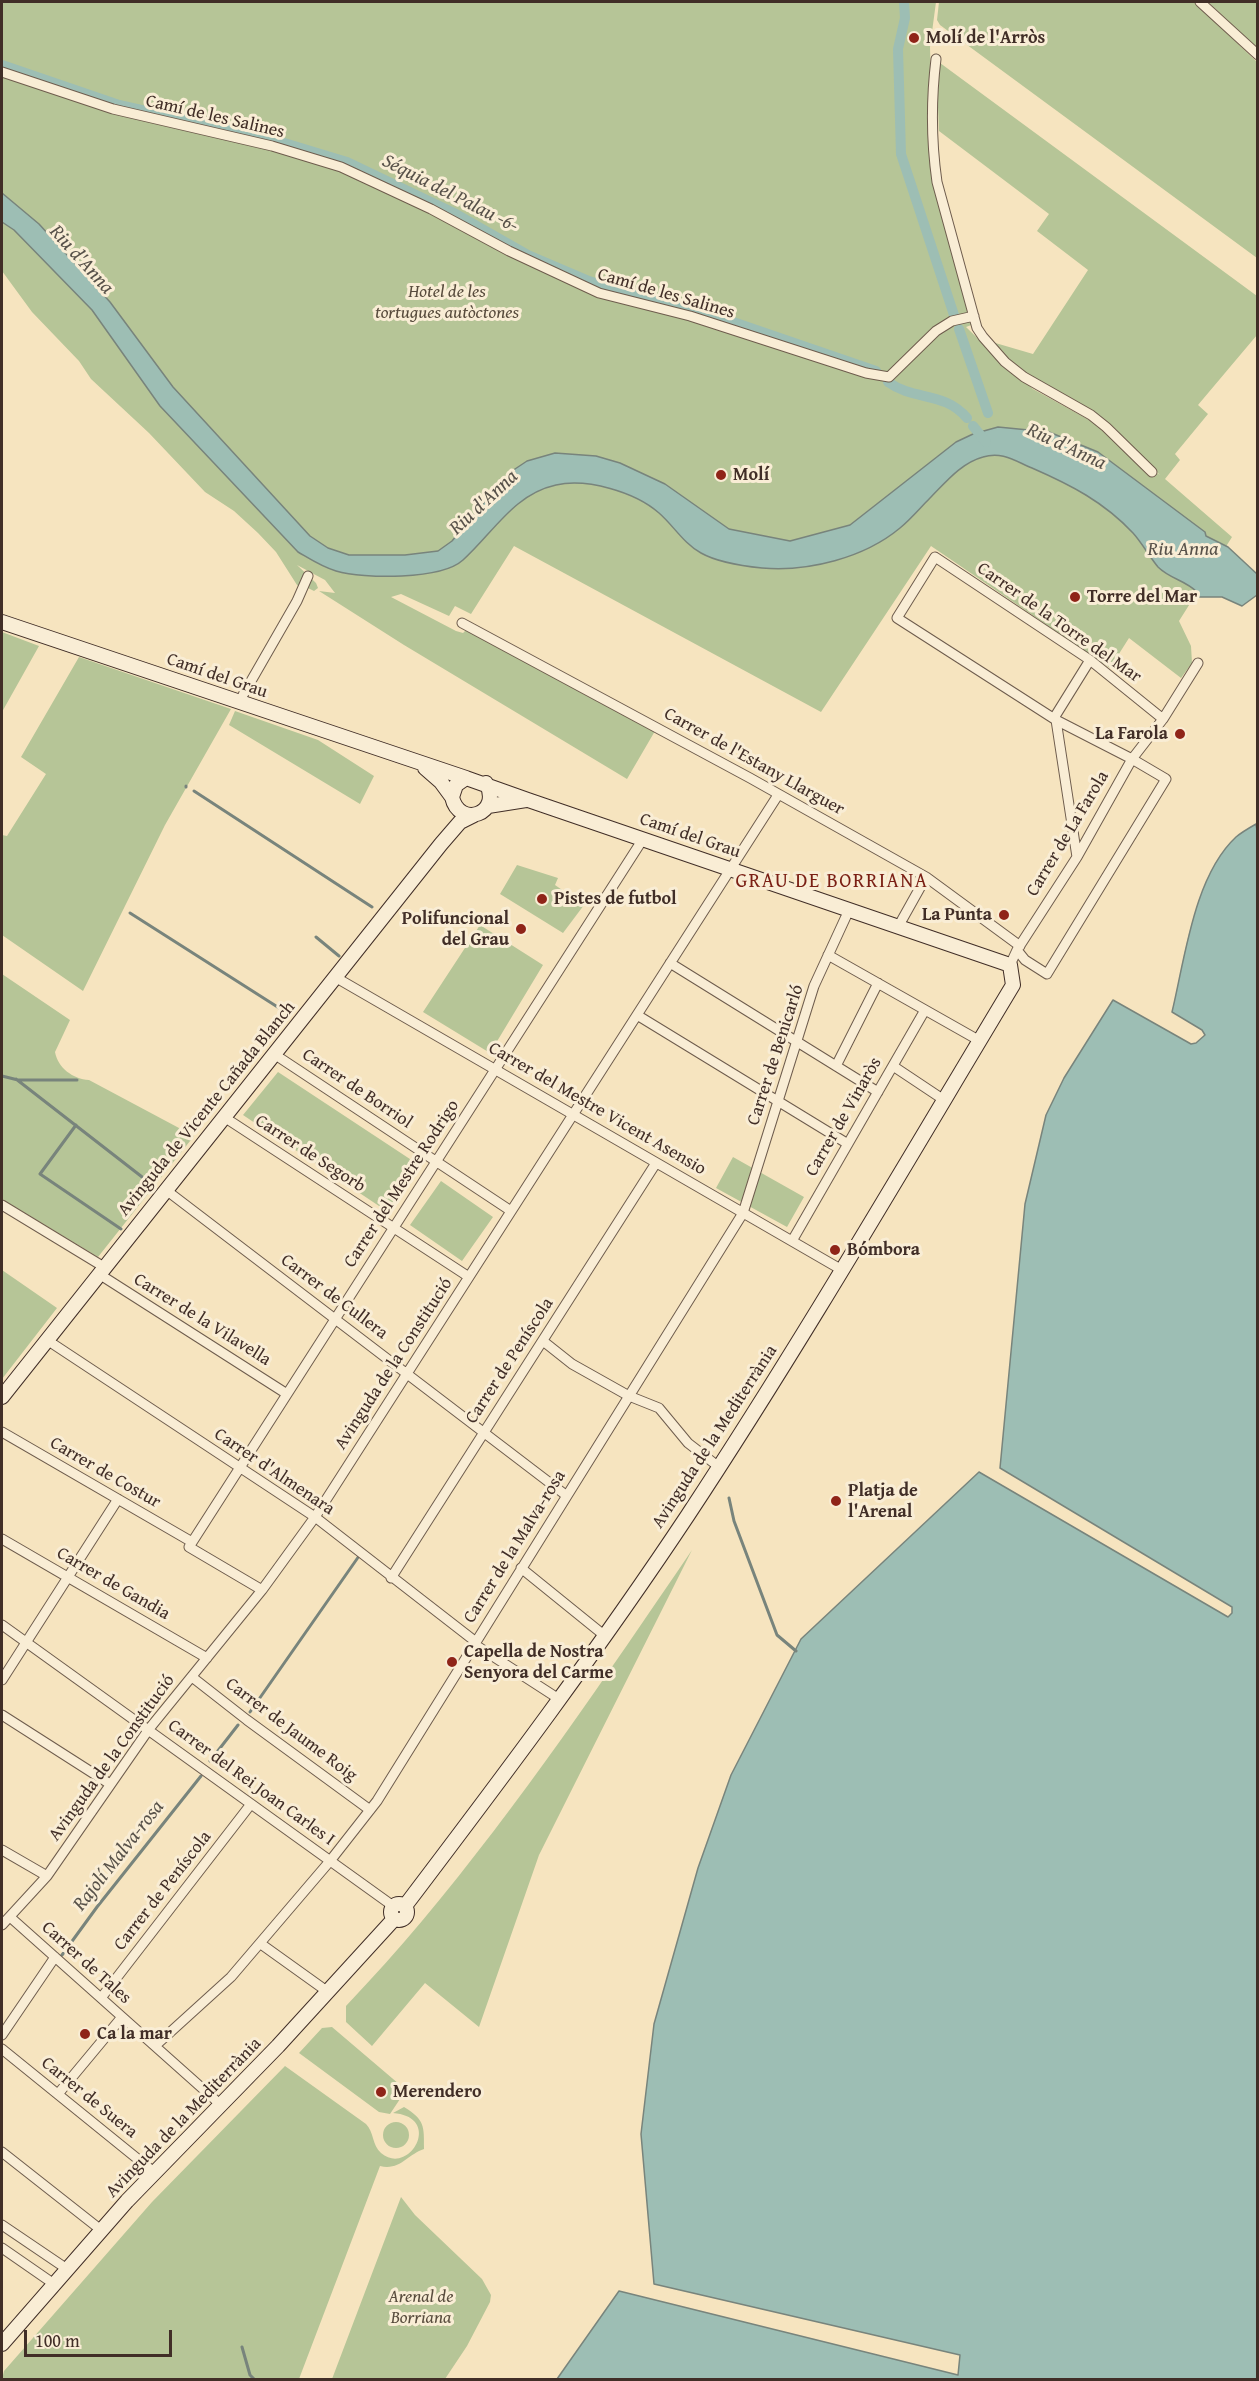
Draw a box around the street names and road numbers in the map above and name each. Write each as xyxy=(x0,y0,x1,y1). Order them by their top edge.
street label: Camí de les Salines xyxy=(144,91,286,143)
street label: Camí de les Salines xyxy=(595,264,737,324)
street label: Carrer de la Torre del Mar xyxy=(973,558,1145,688)
street label: Camí del Grau xyxy=(164,649,270,703)
street label: Carrer de l'Estany Llarguer xyxy=(660,703,848,821)
street label: Carrer de La Farola xyxy=(1022,767,1114,901)
street label: Camí del Grau xyxy=(637,809,743,863)
street label: Carrer de Benicarló xyxy=(743,982,809,1128)
street label: Avinguda de Vicente Cañada Blanch xyxy=(114,997,300,1221)
street label: Carrer del Mestre Vicent Asensio xyxy=(484,1038,710,1180)
street label: Carrer de Borriol xyxy=(298,1044,416,1134)
street label: Carrer de Vinaròs xyxy=(801,1054,887,1180)
street label: Carrer del Mestre Rodrigo xyxy=(340,1096,464,1272)
street label: Carrer de Segorb xyxy=(251,1110,369,1198)
street label: Carrer de Cullera xyxy=(276,1250,392,1344)
street label: Carrer de la Vilavella xyxy=(129,1269,275,1371)
street label: Avinguda de la Constitució xyxy=(330,1274,458,1454)
street label: Carrer de Peníscola xyxy=(461,1294,559,1428)
street label: Avinguda de la Mediterrània xyxy=(648,1341,782,1533)
street label: Carrer d'Almenara xyxy=(210,1424,338,1520)
street label: Carrer de Costur xyxy=(46,1433,164,1513)
street label: Carrer de la Malva-rosa xyxy=(459,1467,571,1627)
street label: Carrer de Gandia xyxy=(53,1543,173,1625)
street label: Avinguda de la Constitució xyxy=(44,1671,180,1845)
street label: Carrer de Jaume Roig xyxy=(221,1673,361,1787)
street label: Carrer del Rei Joan Carles I xyxy=(163,1715,339,1851)
street label: Carrer de Peníscola xyxy=(110,1827,216,1955)
street label: Carrer de Tales xyxy=(37,1917,135,2009)
street label: Avinguda de la Mediterrània xyxy=(102,2033,266,2203)
street label: Carrer de Suera xyxy=(37,2053,141,2143)

